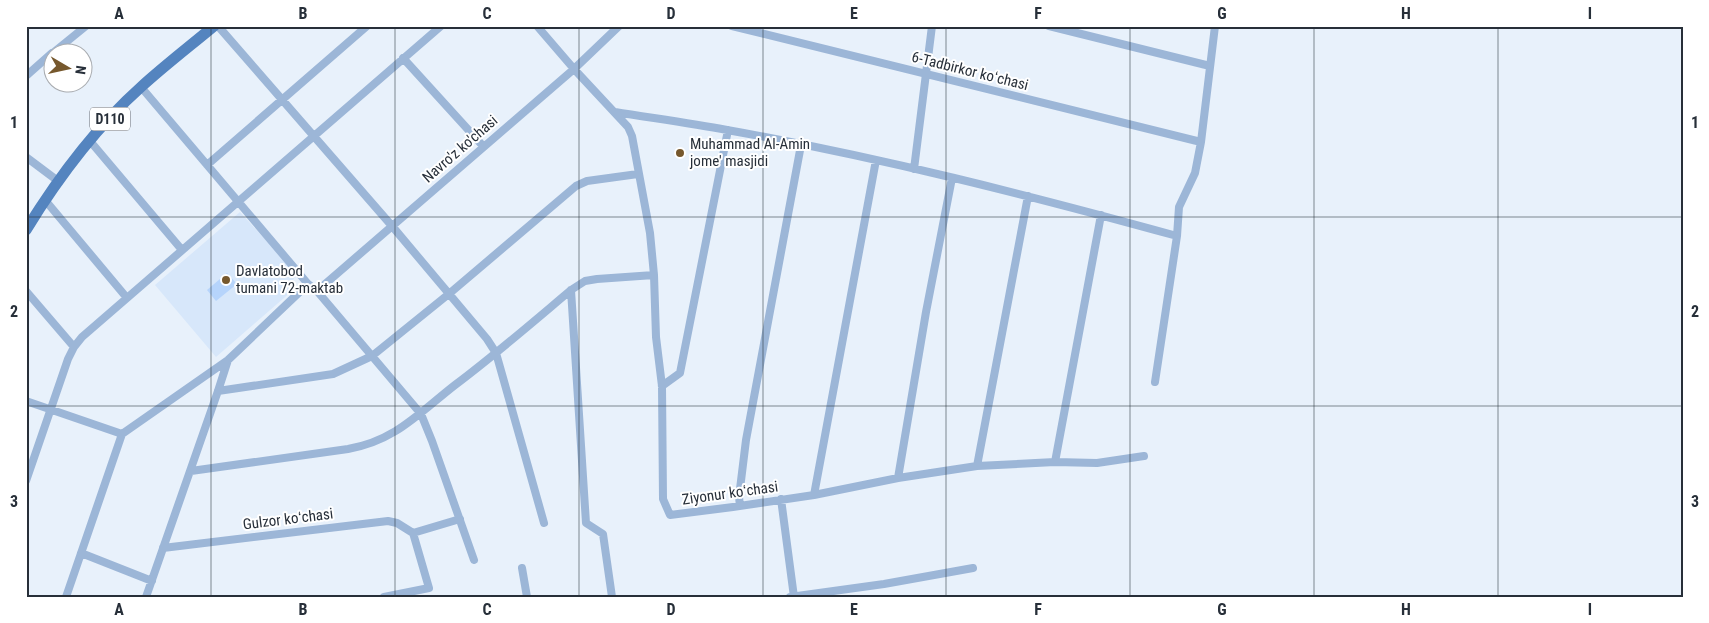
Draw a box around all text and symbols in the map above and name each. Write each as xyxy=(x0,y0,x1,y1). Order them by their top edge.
text: A xyxy=(114,4,124,23)
text: B xyxy=(299,4,308,23)
text: C xyxy=(482,4,492,23)
text: D xyxy=(666,4,676,23)
text: E xyxy=(850,4,858,23)
text: F xyxy=(1034,4,1042,23)
text: G xyxy=(1217,4,1227,23)
text: H xyxy=(1401,4,1411,23)
text: I xyxy=(1588,4,1592,23)
north arrow xyxy=(42,42,92,92)
street label: 6-Tadbirkor koʻchasi xyxy=(910,48,1030,94)
text: N xyxy=(72,65,89,76)
road number: D110 xyxy=(90,108,130,130)
street label: Navro'z ko'chasi xyxy=(419,112,501,186)
text: 1 xyxy=(10,113,18,132)
text: 1 xyxy=(1691,113,1699,132)
place label: Muhammad Al-Amin jome' masjidi xyxy=(689,135,810,170)
marker: Muhammad Al-Amin jome' masjidi xyxy=(674,147,686,159)
place label: Davlatobod tumani 72-maktab xyxy=(236,262,343,297)
marker: Davlatobod tumani 72-maktab xyxy=(220,274,232,286)
text: 2 xyxy=(10,302,18,321)
text: 2 xyxy=(1691,302,1699,321)
street label: Ziyonur koʻchasi xyxy=(681,477,779,509)
text: 3 xyxy=(10,492,18,511)
text: 3 xyxy=(1691,492,1699,511)
street label: Gulzor koʻchasi xyxy=(242,505,334,533)
text: A xyxy=(114,600,124,619)
text: B xyxy=(299,600,308,619)
text: C xyxy=(482,600,492,619)
text: D xyxy=(666,600,676,619)
text: E xyxy=(850,600,858,619)
text: F xyxy=(1034,600,1042,619)
text: G xyxy=(1217,600,1227,619)
text: H xyxy=(1401,600,1411,619)
text: I xyxy=(1588,600,1592,619)

